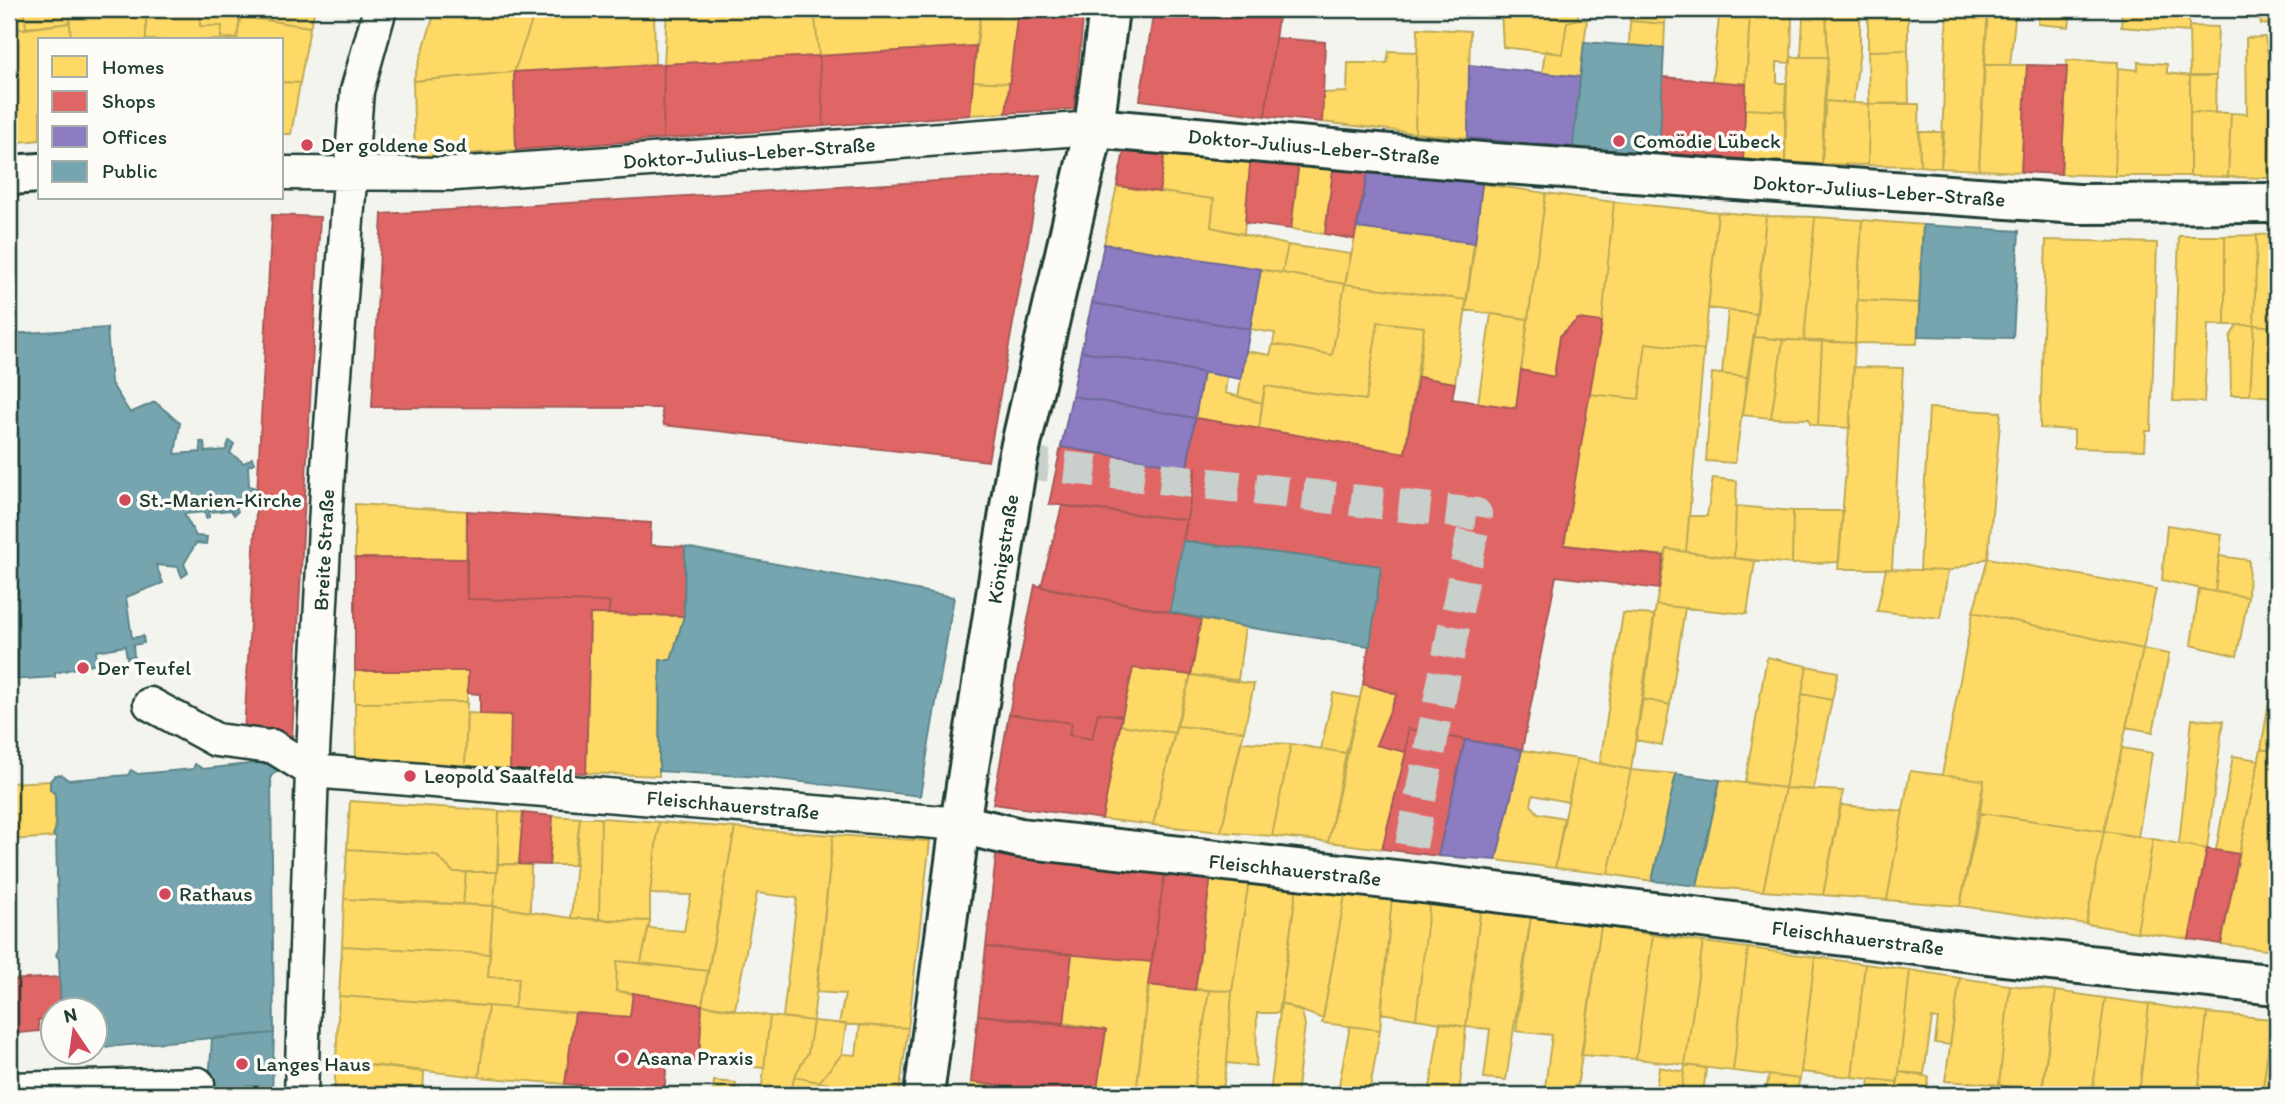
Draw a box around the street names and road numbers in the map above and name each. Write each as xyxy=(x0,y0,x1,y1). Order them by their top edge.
street label: Doktor-Julius-Leber-Straße xyxy=(1187,123,1441,170)
street label: Doktor-Julius-Leber-Straße xyxy=(622,131,876,174)
street label: Doktor-Julius-Leber-Straße xyxy=(1752,169,2006,212)
street label: Breite Straße xyxy=(308,488,339,611)
street label: Königstraße xyxy=(982,492,1024,605)
street label: Fleischhauerstraße xyxy=(646,784,821,825)
street label: Fleischhauerstraße xyxy=(1207,848,1383,891)
street label: Fleischhauerstraße xyxy=(1770,915,1946,960)

